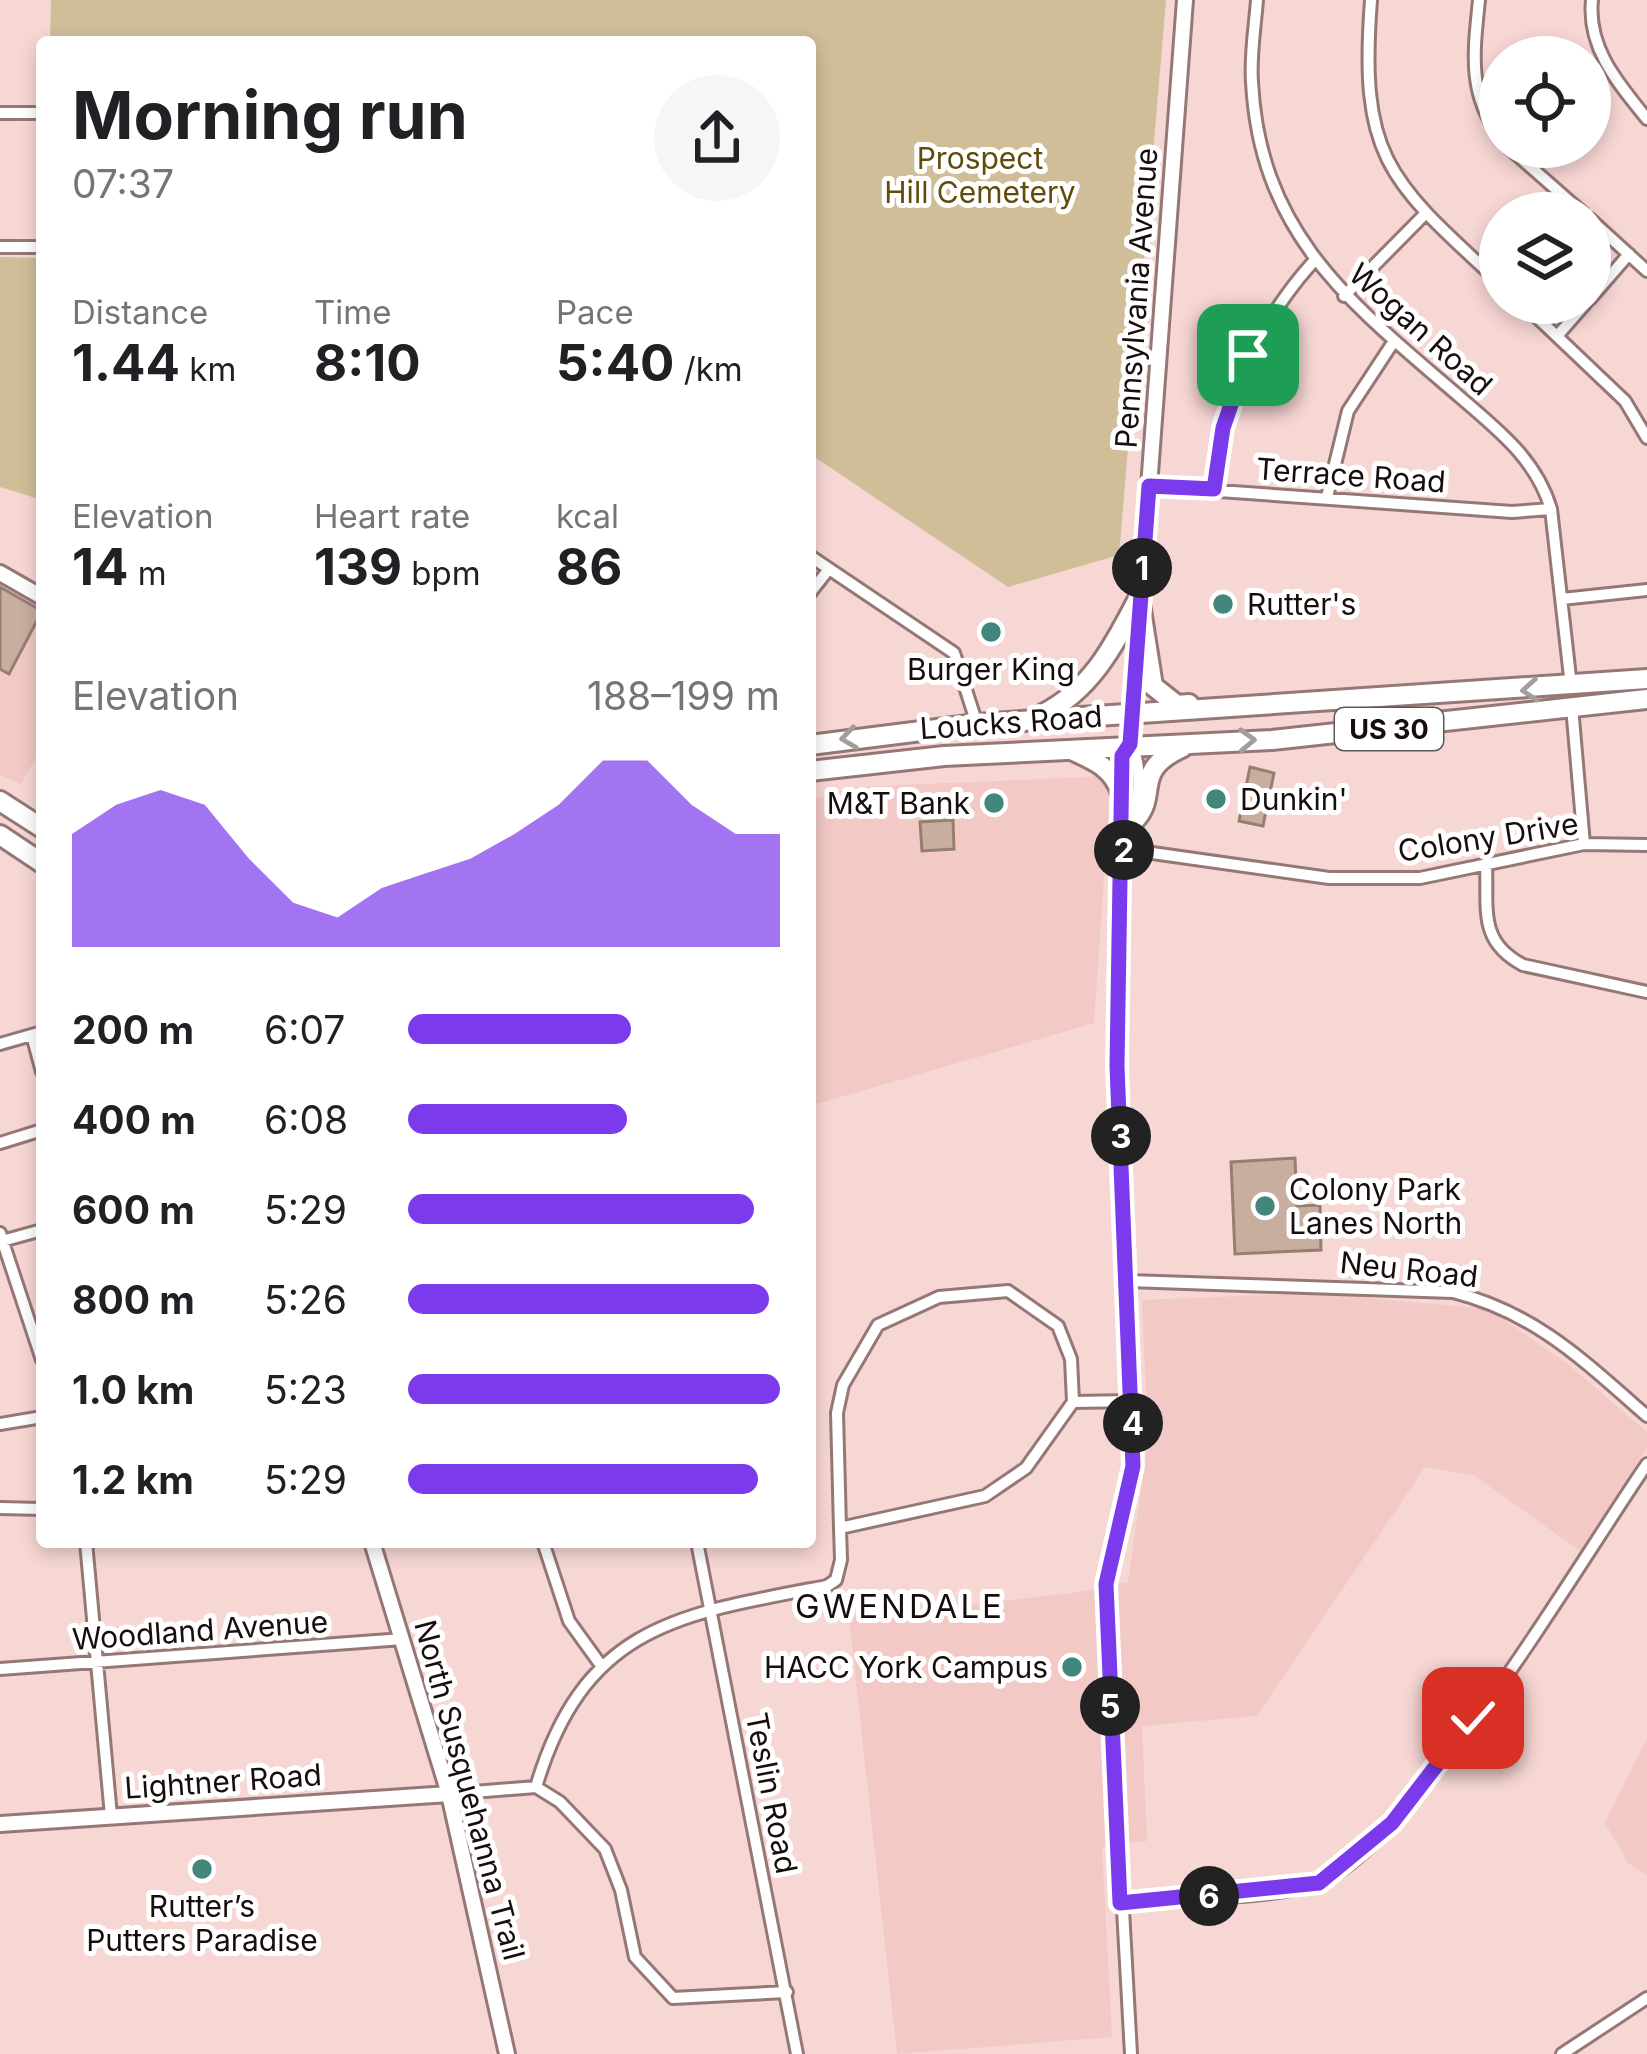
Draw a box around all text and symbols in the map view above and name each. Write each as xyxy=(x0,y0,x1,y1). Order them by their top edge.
map controls xyxy=(1479,36,1611,324)
button: locate xyxy=(1479,36,1611,168)
text: Morning run xyxy=(72,75,468,155)
button: share xyxy=(654,75,780,201)
park label: Prospect Hill Cemetery xyxy=(884,140,1076,210)
street label: Pennsylvania Avenue xyxy=(1108,146,1164,450)
text: 07:37 xyxy=(72,160,174,207)
button: layers xyxy=(1479,192,1611,324)
street label: Wogan Road xyxy=(1342,255,1500,403)
text: Distance xyxy=(72,292,208,332)
text: Time xyxy=(314,292,391,332)
text: Pace xyxy=(556,292,634,332)
pin xyxy=(1197,304,1299,406)
icon: arrive xyxy=(1215,322,1281,388)
text: 1.44 xyxy=(72,332,180,393)
text: 8:10 xyxy=(314,332,421,393)
text: 5:40 xyxy=(556,332,675,393)
text: km xyxy=(180,349,236,389)
text: /km xyxy=(675,349,743,389)
street label: Terrace Road xyxy=(1255,450,1447,500)
text: Elevation xyxy=(72,496,213,536)
text: Heart rate xyxy=(314,496,470,536)
text: kcal xyxy=(556,496,619,536)
text: 14 xyxy=(72,536,128,597)
text: 139 xyxy=(314,536,402,597)
text: 86 xyxy=(556,536,622,597)
pin: 1 xyxy=(1112,538,1172,598)
text: 1 xyxy=(1135,548,1149,588)
text: m xyxy=(128,553,167,593)
text: bpm xyxy=(402,553,481,593)
place label: Rutter's xyxy=(1247,586,1356,622)
marker: Rutter's xyxy=(1210,591,1236,617)
marker: Burger King xyxy=(978,619,1004,645)
place label: Burger King xyxy=(907,651,1075,687)
text: Elevation xyxy=(72,672,239,719)
text: 188–199 m xyxy=(587,672,780,719)
one-way arrow xyxy=(1521,676,1540,702)
street label: Loucks Road xyxy=(918,698,1104,746)
road number: US 30 xyxy=(1335,708,1443,750)
one-way arrow xyxy=(839,725,858,751)
one-way arrow xyxy=(1238,728,1257,754)
place label: Dunkin' xyxy=(1240,781,1348,817)
place label: M&T Bank xyxy=(827,785,971,821)
marker: Dunkin' xyxy=(1203,786,1229,812)
marker: M&T Bank xyxy=(981,790,1007,816)
street label: Colony Drive xyxy=(1395,805,1581,869)
pin: 2 xyxy=(1094,820,1154,880)
text: 2 xyxy=(1114,830,1134,870)
text: 200 m xyxy=(72,1006,194,1053)
text: 6:07 xyxy=(264,1006,345,1053)
text: 400 m xyxy=(72,1096,196,1143)
text: 6:08 xyxy=(264,1096,348,1143)
pin: 3 xyxy=(1091,1106,1151,1166)
text: 3 xyxy=(1110,1116,1132,1156)
place label: Colony Park Lanes North xyxy=(1289,1171,1462,1241)
text: 600 m xyxy=(72,1186,195,1233)
text: 5:29 xyxy=(264,1186,347,1233)
marker: Colony Park Lanes North xyxy=(1252,1193,1278,1219)
street label: Neu Road xyxy=(1338,1244,1480,1294)
text: 800 m xyxy=(72,1276,195,1323)
text: 5:26 xyxy=(264,1276,347,1323)
text: 1.0 km xyxy=(72,1366,194,1413)
text: 5:23 xyxy=(264,1366,347,1413)
pin: 4 xyxy=(1103,1393,1163,1453)
text: 4 xyxy=(1122,1403,1144,1443)
text: 1.2 km xyxy=(72,1456,194,1503)
text: 5:29 xyxy=(264,1456,347,1503)
district label: GWENDALE xyxy=(795,1586,1005,1626)
street label: Woodland Avenue xyxy=(71,1603,329,1657)
street label: North Susquehanna Trail xyxy=(407,1616,533,1964)
place label: HACC York Campus xyxy=(764,1649,1048,1685)
marker: HACC York Campus xyxy=(1059,1654,1085,1680)
pin xyxy=(1422,1667,1524,1769)
pin: 5 xyxy=(1080,1676,1140,1736)
icon: check xyxy=(1440,1685,1506,1751)
text: 5 xyxy=(1099,1686,1121,1726)
street label: Teslin Road xyxy=(739,1709,805,1877)
street label: Lightner Road xyxy=(123,1756,323,1806)
marker: Rutter’s Putters Paradise xyxy=(189,1856,215,1882)
pin: 6 xyxy=(1179,1866,1239,1926)
text: 6 xyxy=(1198,1876,1220,1916)
place label: Rutter’s Putters Paradise xyxy=(86,1888,318,1958)

